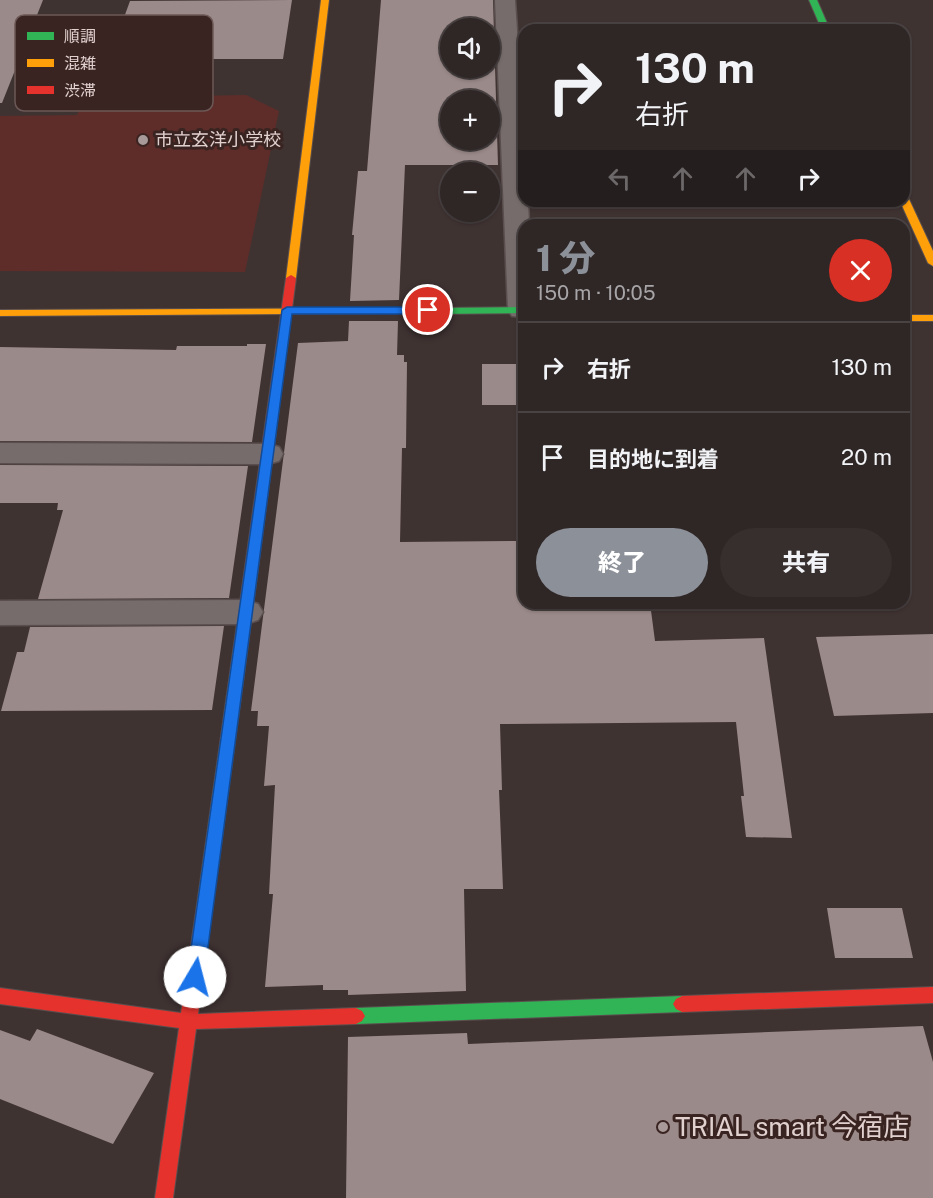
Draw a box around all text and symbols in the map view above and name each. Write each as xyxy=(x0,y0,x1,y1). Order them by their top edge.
legend xyxy=(15,15,213,111)
map controls xyxy=(440,18,500,222)
button: sound xyxy=(440,18,500,78)
text: 順調 xyxy=(64,27,96,46)
text: 130 m xyxy=(635,43,755,92)
icon: right xyxy=(536,48,614,126)
text: 混雑 xyxy=(64,54,96,73)
text: 渋滞 xyxy=(64,81,96,100)
button: + xyxy=(440,90,500,150)
text: 右折 xyxy=(635,98,689,130)
place label: 市立玄洋小学校 xyxy=(155,129,281,150)
marker: 市立玄洋小学校 xyxy=(136,133,150,147)
button: − xyxy=(440,162,500,222)
icon: left xyxy=(603,162,636,195)
icon: ahead xyxy=(666,162,699,195)
icon: ahead xyxy=(729,162,762,195)
icon: right xyxy=(792,162,825,195)
text: 1 分 xyxy=(536,237,596,279)
button: close xyxy=(829,239,892,302)
text: 150 m · 10:05 xyxy=(536,281,655,305)
pin xyxy=(402,284,453,335)
icon: arrive xyxy=(411,293,444,326)
icon: right xyxy=(536,351,569,384)
text: 130 m xyxy=(831,354,892,380)
text: 右折 xyxy=(587,356,631,382)
icon: arrive xyxy=(536,441,569,474)
text: 20 m xyxy=(841,444,892,470)
text: 目的地に到着 xyxy=(587,446,719,472)
button: 終了 xyxy=(536,528,708,597)
button: 共有 xyxy=(720,528,892,597)
position arrow xyxy=(163,945,227,1009)
place label: TRIAL smart 今宿店 xyxy=(675,1111,909,1142)
marker: TRIAL smart 今宿店 xyxy=(656,1120,670,1134)

